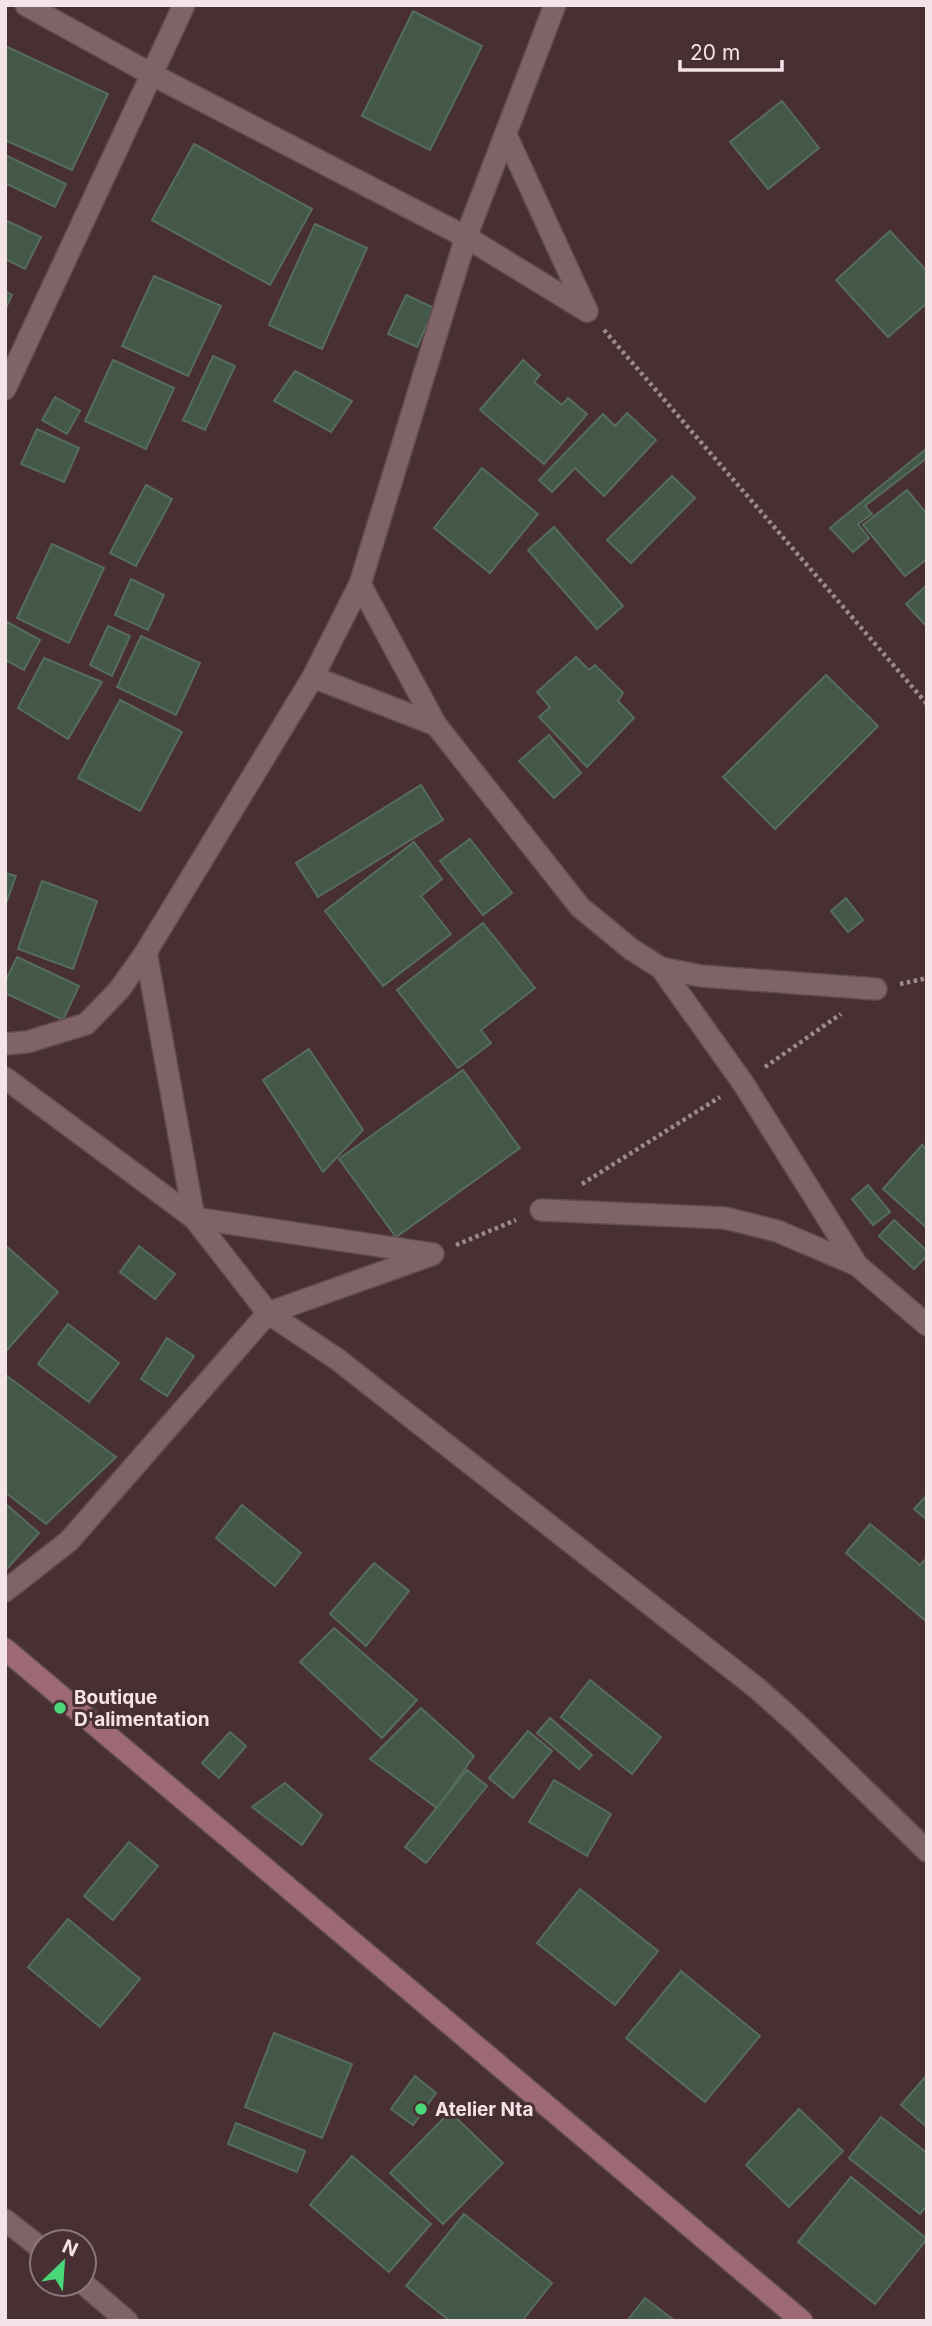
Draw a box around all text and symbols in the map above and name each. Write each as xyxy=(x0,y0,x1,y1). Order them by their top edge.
scale bar xyxy=(680,28,782,72)
text: 20 m xyxy=(690,40,740,65)
place label: Boutique D'alimentation xyxy=(74,1686,210,1731)
marker: Boutique D'alimentation xyxy=(52,1700,68,1716)
place label: Atelier Nta xyxy=(435,2098,533,2121)
marker: Atelier Nta xyxy=(413,2101,429,2117)
north arrow xyxy=(28,2228,98,2298)
text: N xyxy=(59,2235,81,2262)

